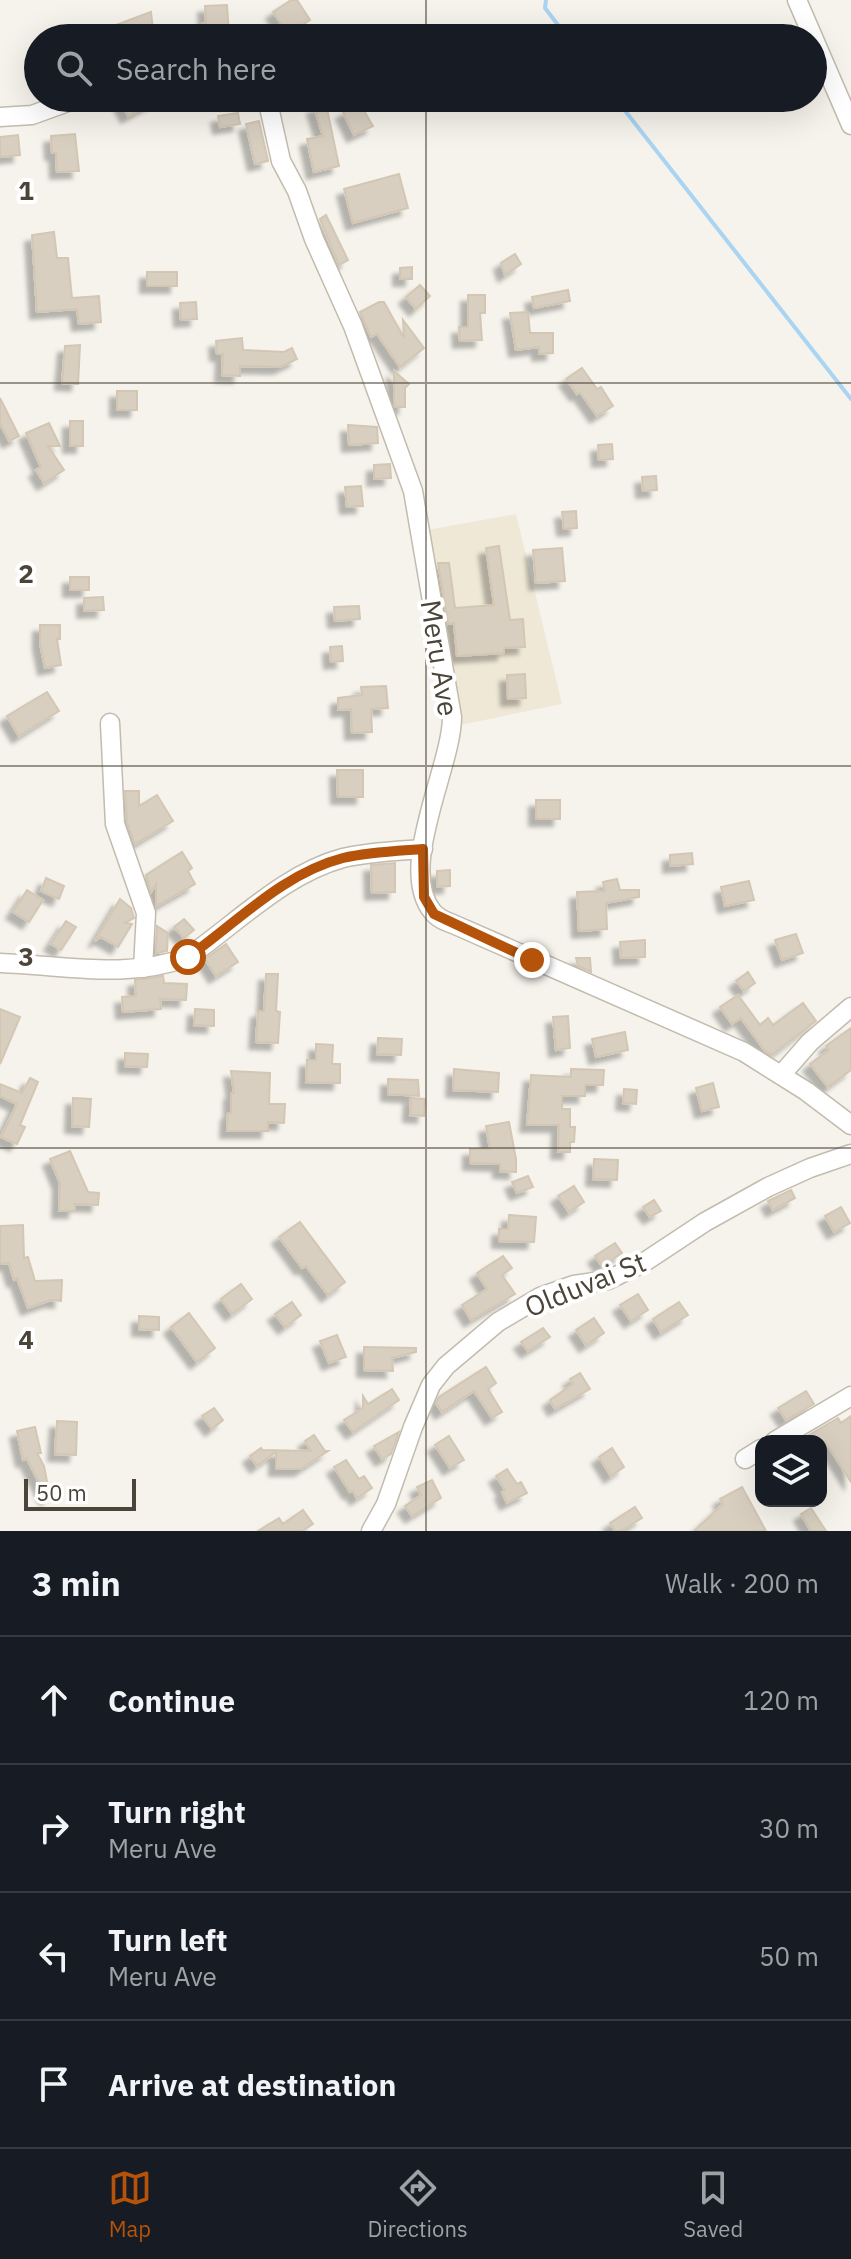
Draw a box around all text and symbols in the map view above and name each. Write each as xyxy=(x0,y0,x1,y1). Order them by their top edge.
search box xyxy=(24,24,827,112)
icon: search xyxy=(52,46,96,90)
text: Search here xyxy=(116,49,277,88)
text: 1 xyxy=(18,173,34,207)
text: 2 xyxy=(18,556,34,590)
street label: Meru Ave xyxy=(413,597,467,719)
text: 3 xyxy=(18,939,34,973)
route start xyxy=(170,939,206,975)
route end xyxy=(514,942,550,978)
street label: Olduvai St xyxy=(519,1243,651,1325)
text: 4 xyxy=(18,1322,34,1356)
map controls xyxy=(755,1435,827,1507)
button: layers xyxy=(755,1435,827,1507)
scale bar xyxy=(24,1475,136,1511)
text: 50 m xyxy=(36,1478,87,1507)
text: 3 min xyxy=(32,1561,121,1605)
text: Walk · 200 m xyxy=(665,1566,819,1600)
icon: ahead xyxy=(32,1678,76,1722)
text: Continue xyxy=(108,1681,235,1720)
text: 120 m xyxy=(743,1683,819,1717)
text: Turn right xyxy=(108,1792,246,1831)
icon: right xyxy=(32,1806,76,1850)
text: 30 m xyxy=(759,1811,819,1845)
text: Meru Ave xyxy=(108,1831,217,1865)
text: Turn left xyxy=(108,1920,227,1959)
icon: left xyxy=(32,1934,76,1978)
text: 50 m xyxy=(759,1939,819,1973)
text: Meru Ave xyxy=(108,1959,217,1993)
icon: arrive xyxy=(32,2062,76,2106)
text: Arrive at destination xyxy=(108,2065,396,2104)
tab: Map xyxy=(108,2166,152,2243)
tab: Directions xyxy=(368,2166,468,2243)
tab: Saved xyxy=(683,2166,743,2243)

